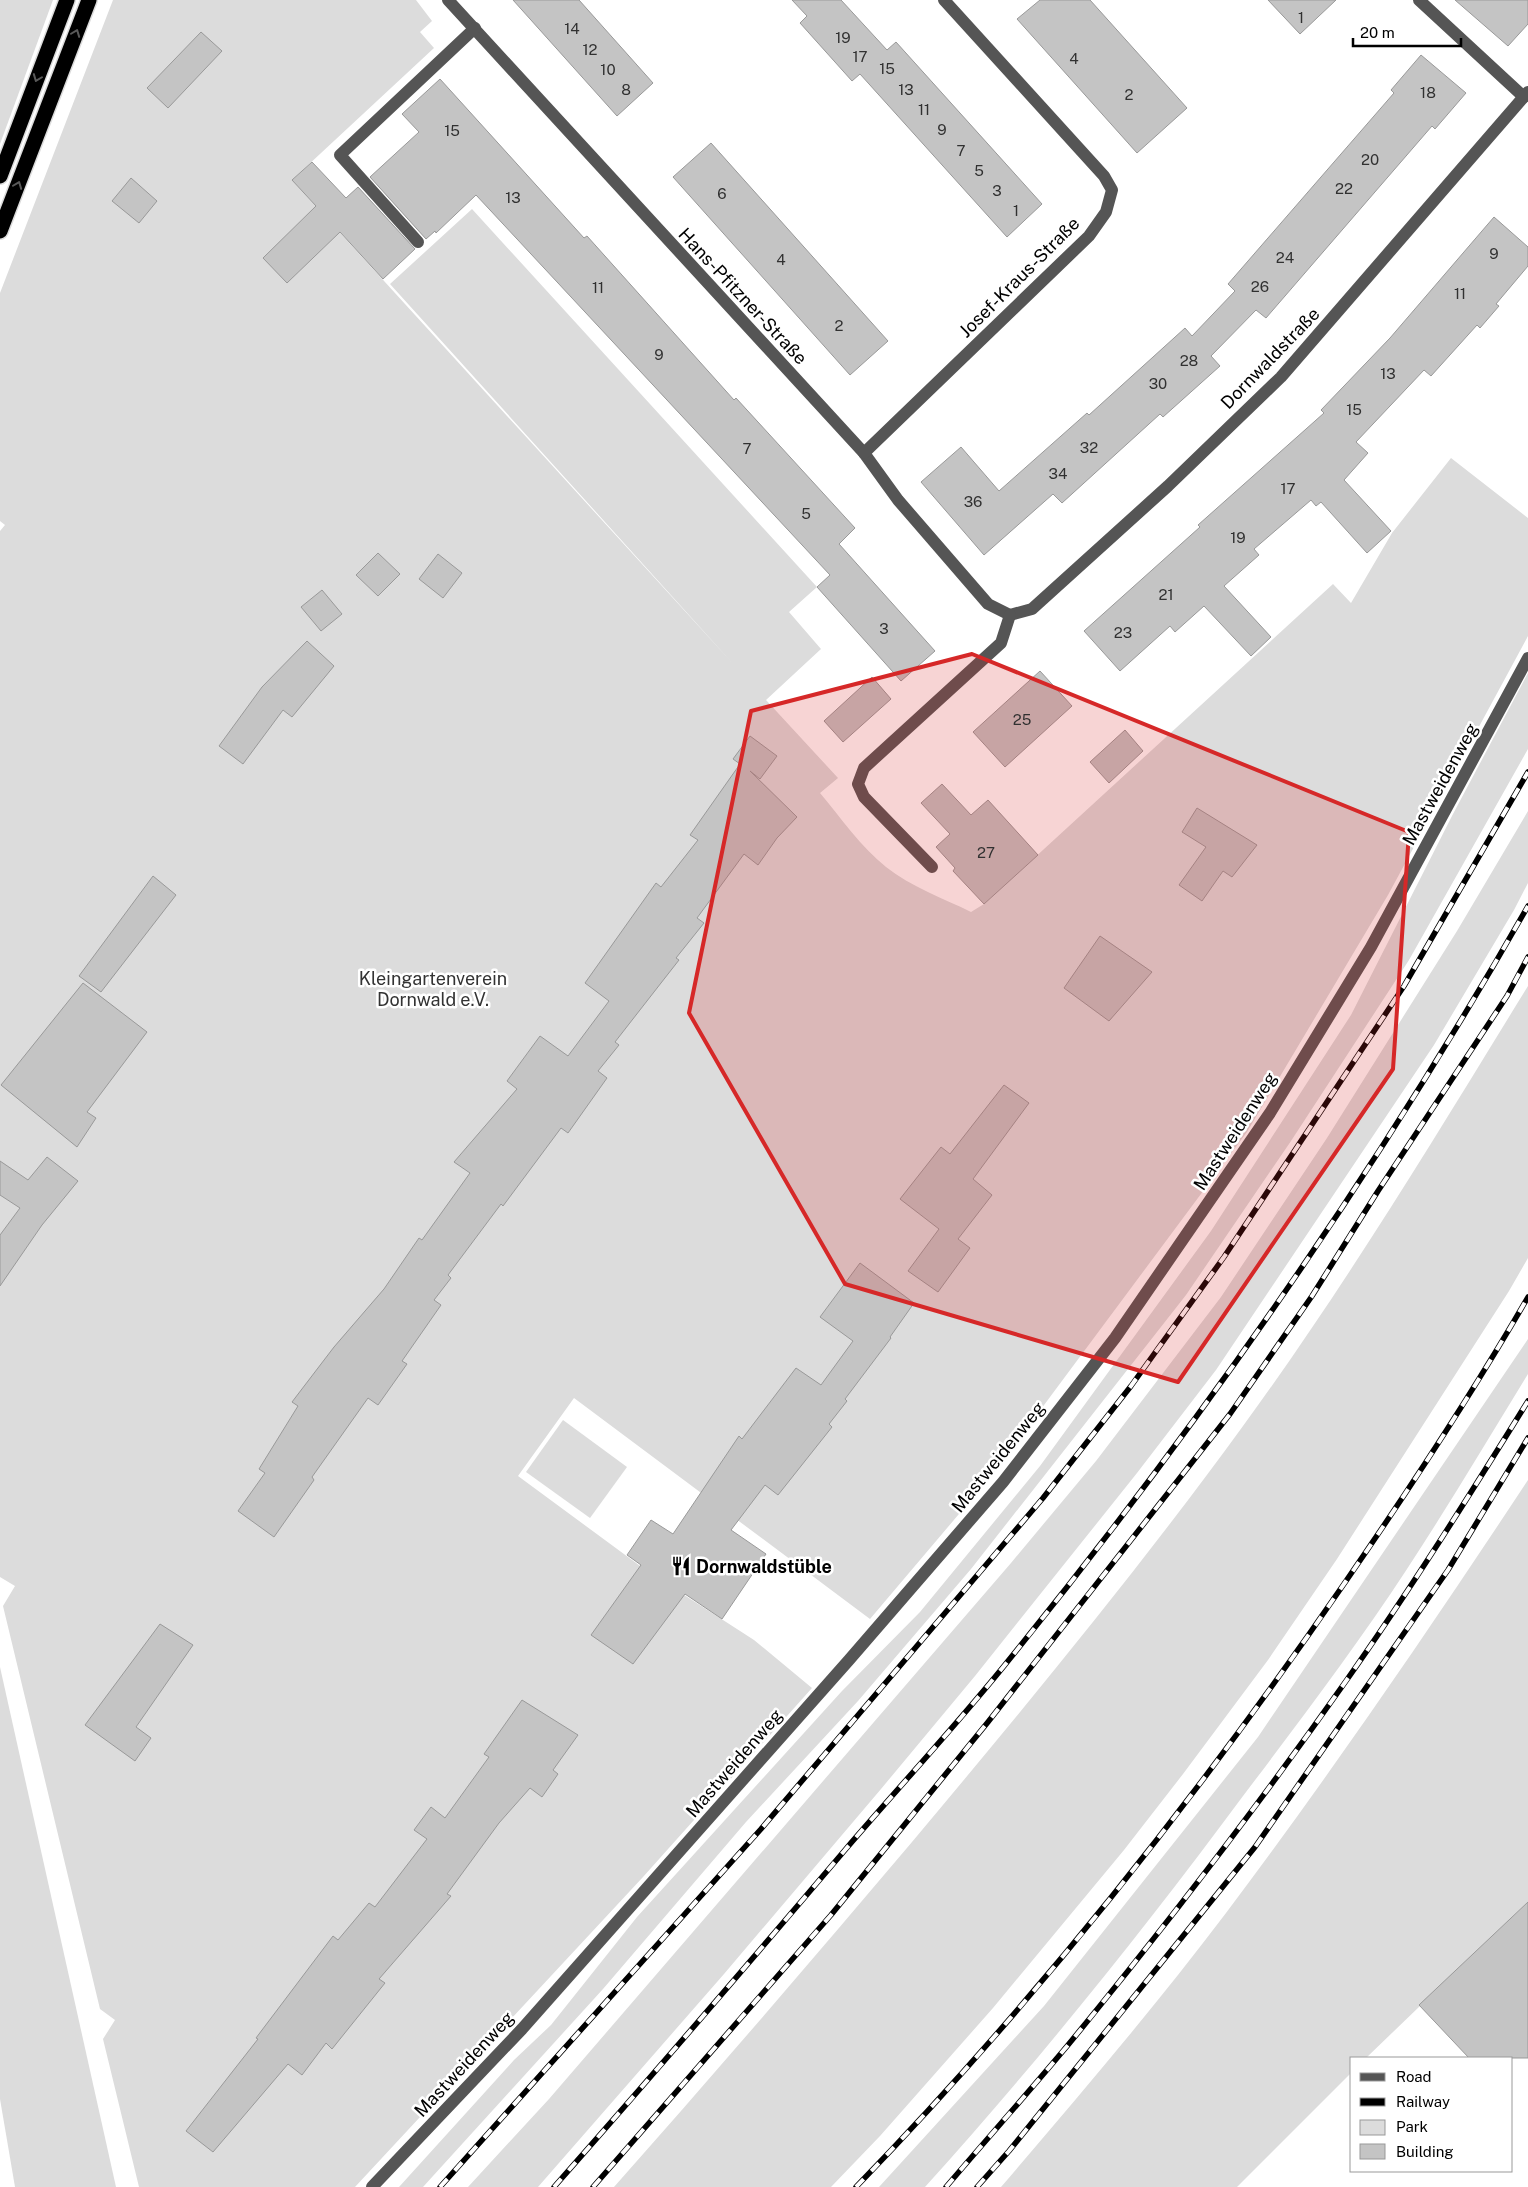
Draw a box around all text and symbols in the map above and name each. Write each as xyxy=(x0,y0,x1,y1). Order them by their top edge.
house number: 1 xyxy=(1298,9,1304,26)
scale bar xyxy=(1353,15,1460,47)
house number: 14 xyxy=(564,20,580,37)
text: 20 m xyxy=(1360,24,1395,41)
house number: 19 xyxy=(835,29,851,46)
one-way arrow xyxy=(70,30,80,38)
house number: 12 xyxy=(582,41,598,58)
house number: 17 xyxy=(852,48,868,65)
house number: 4 xyxy=(1069,50,1079,67)
house number: 15 xyxy=(879,60,895,77)
house number: 10 xyxy=(600,61,616,78)
one-way arrow xyxy=(33,73,43,82)
house number: 8 xyxy=(621,81,631,98)
house number: 13 xyxy=(898,81,914,98)
house number: 18 xyxy=(1420,84,1436,101)
house number: 2 xyxy=(1125,86,1134,103)
house number: 11 xyxy=(918,101,930,118)
house number: 9 xyxy=(937,121,947,138)
house number: 15 xyxy=(444,122,460,139)
house number: 7 xyxy=(956,142,966,159)
house number: 20 xyxy=(1361,151,1379,168)
house number: 5 xyxy=(974,162,984,179)
house number: 22 xyxy=(1335,180,1353,197)
one-way arrow xyxy=(11,181,22,190)
house number: 3 xyxy=(992,182,1002,199)
house number: 6 xyxy=(717,185,727,202)
house number: 13 xyxy=(505,189,521,206)
house number: 1 xyxy=(1013,202,1019,219)
street label: Josef-Kraus-Straße xyxy=(954,212,1084,342)
street label: Hans-Pfitzner-Straße xyxy=(674,224,812,368)
house number: 9 xyxy=(1489,245,1499,262)
house number: 24 xyxy=(1276,249,1294,266)
house number: 4 xyxy=(776,251,786,268)
house number: 26 xyxy=(1251,278,1269,295)
house number: 11 xyxy=(592,279,604,296)
house number: 11 xyxy=(1454,285,1466,302)
street label: Dornwaldstraße xyxy=(1216,303,1324,413)
house number: 2 xyxy=(835,317,844,334)
house number: 9 xyxy=(654,346,664,363)
house number: 28 xyxy=(1180,352,1198,369)
house number: 13 xyxy=(1380,365,1396,382)
house number: 30 xyxy=(1149,375,1167,392)
house number: 15 xyxy=(1346,401,1362,418)
house number: 32 xyxy=(1080,439,1098,456)
house number: 7 xyxy=(742,440,752,457)
house number: 34 xyxy=(1049,465,1067,482)
house number: 17 xyxy=(1280,480,1296,497)
house number: 36 xyxy=(964,493,982,510)
house number: 5 xyxy=(801,505,811,522)
house number: 19 xyxy=(1230,529,1246,546)
house number: 21 xyxy=(1158,586,1174,603)
house number: 3 xyxy=(879,620,889,637)
house number: 23 xyxy=(1114,624,1132,641)
house number: 25 xyxy=(1013,711,1031,728)
street label: Mastweidenweg xyxy=(1398,719,1482,849)
house number: 27 xyxy=(977,844,995,861)
park label: Kleingartenverein Dornwald e.V. xyxy=(359,968,507,1010)
street label: Mastweidenweg xyxy=(1189,1068,1281,1194)
street label: Mastweidenweg xyxy=(947,1397,1049,1517)
restaurant icon: Dornwaldstüble xyxy=(670,1555,692,1577)
place label: Dornwaldstüble xyxy=(696,1556,832,1577)
street label: Mastweidenweg xyxy=(681,1705,787,1821)
street label: Mastweidenweg xyxy=(410,2007,518,2121)
legend xyxy=(1350,2057,1513,2172)
text: Road xyxy=(1396,2068,1432,2085)
text: Railway xyxy=(1396,2093,1450,2110)
text: Park xyxy=(1396,2118,1428,2135)
text: Building xyxy=(1396,2143,1454,2160)

